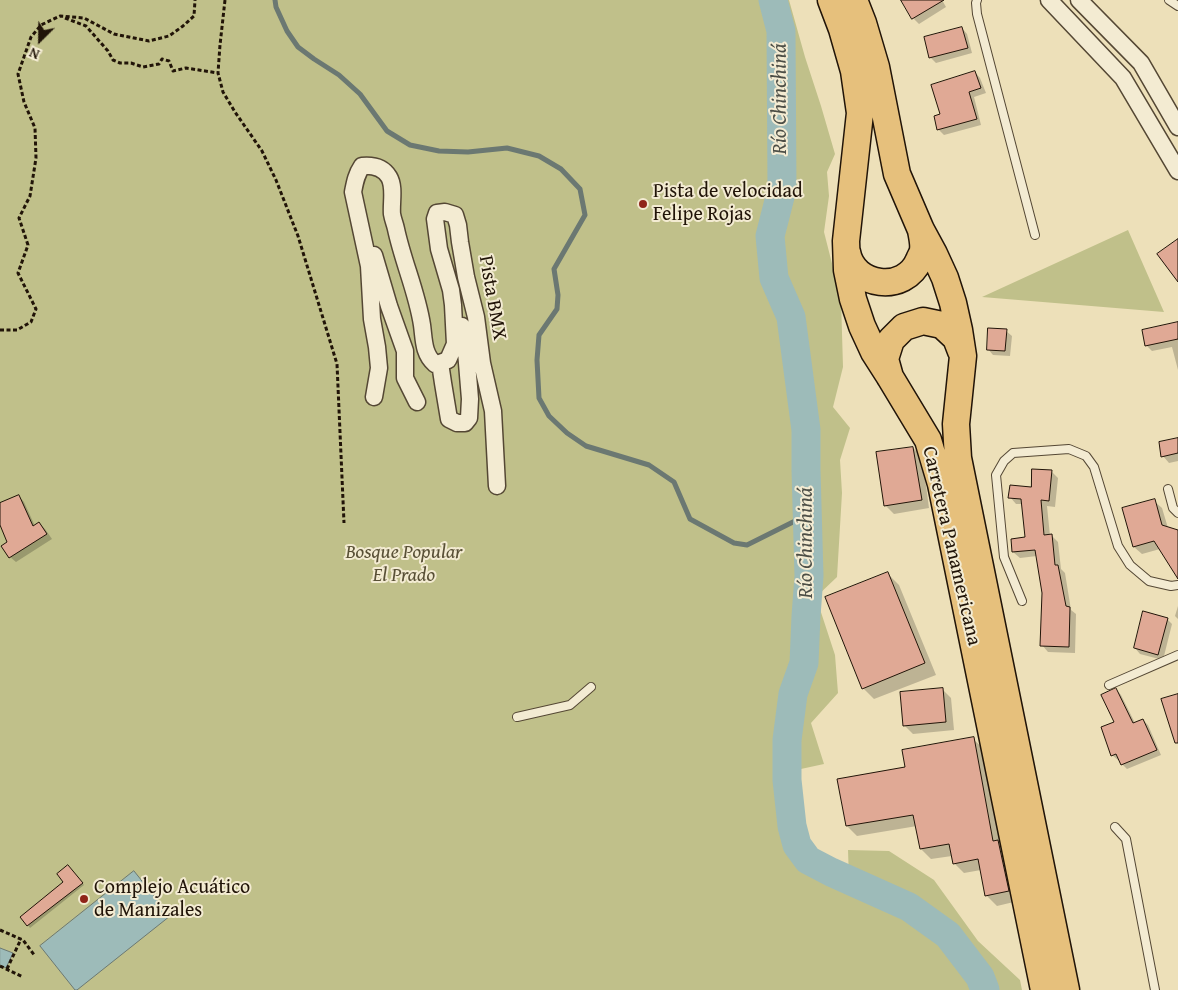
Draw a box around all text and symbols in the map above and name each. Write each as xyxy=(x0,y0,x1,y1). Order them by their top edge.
north arrow xyxy=(15,15,65,65)
text: N xyxy=(26,43,42,65)
water label: Río Chinchiná xyxy=(768,43,794,155)
place label: Pista de velocidad Felipe Rojas xyxy=(653,180,803,227)
marker: Pista de velocidad Felipe Rojas xyxy=(637,198,649,210)
street label: Pista BMX xyxy=(473,254,511,342)
street label: Carretera Panamericana xyxy=(916,444,986,648)
water label: Río Chinchiná xyxy=(794,487,820,599)
park label: Bosque Popular El Prado xyxy=(345,541,463,588)
place label: Complejo Acuático de Manizales xyxy=(94,876,250,923)
marker: Complejo Acuático de Manizales xyxy=(78,893,90,905)

